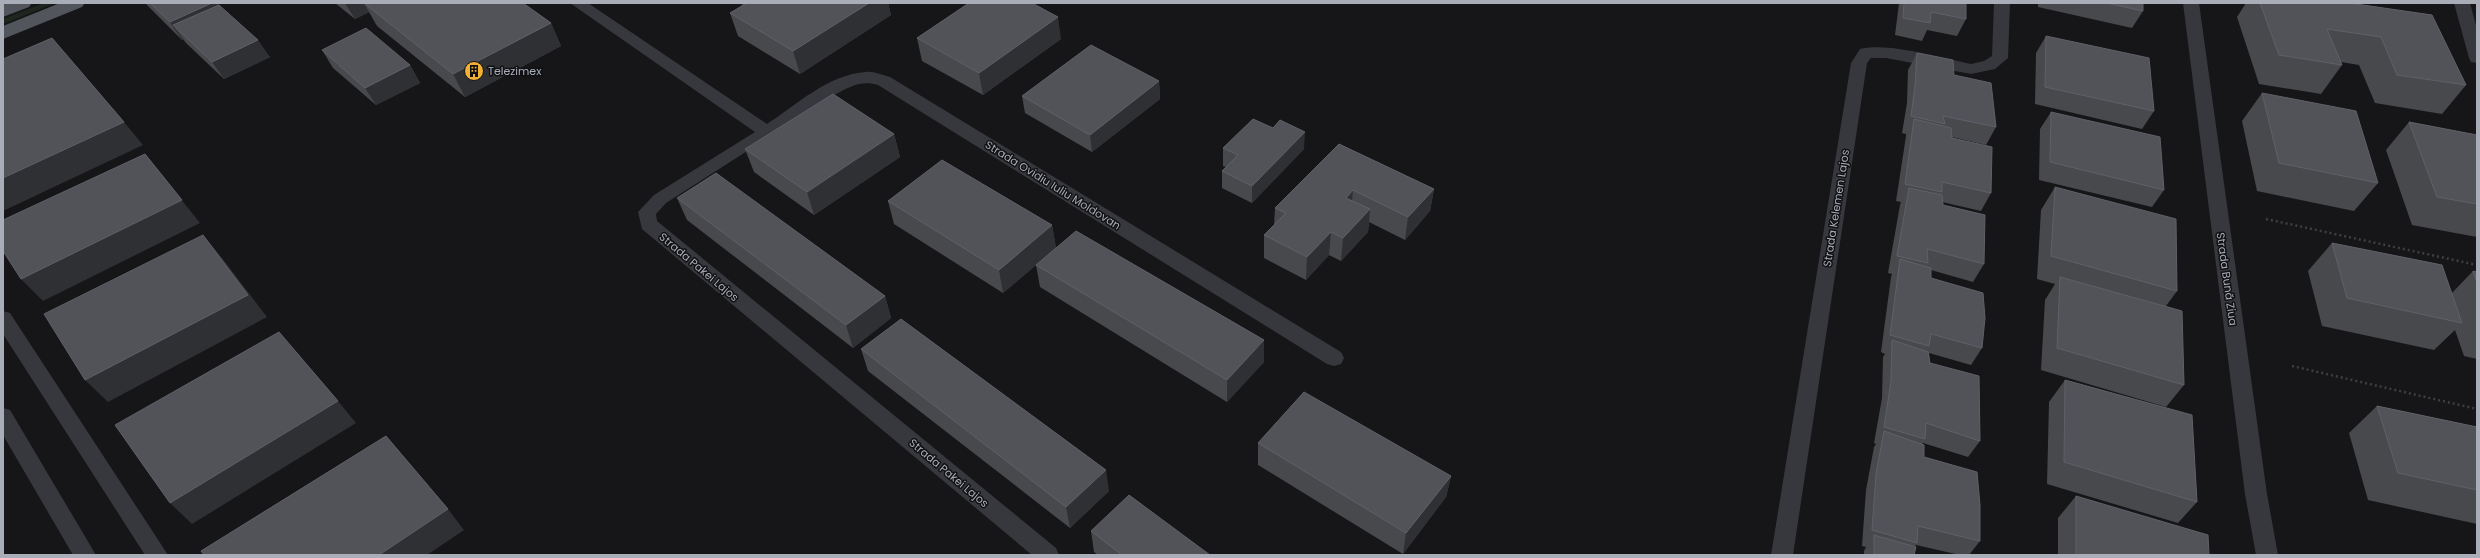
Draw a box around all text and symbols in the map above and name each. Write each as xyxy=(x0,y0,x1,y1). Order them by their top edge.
building icon: Telezimex xyxy=(463,60,485,82)
place label: Telezimex xyxy=(488,63,542,79)
street label: Strada Ovidiu Iuliu Moldovan xyxy=(982,137,1124,233)
street label: Strada Kelemen Lajos xyxy=(1819,148,1853,268)
street label: Strada Pakei Lajos xyxy=(656,229,742,305)
street label: Strada Bună Ziua xyxy=(2213,231,2241,327)
street label: Strada Pakei Lajos xyxy=(906,435,992,511)

